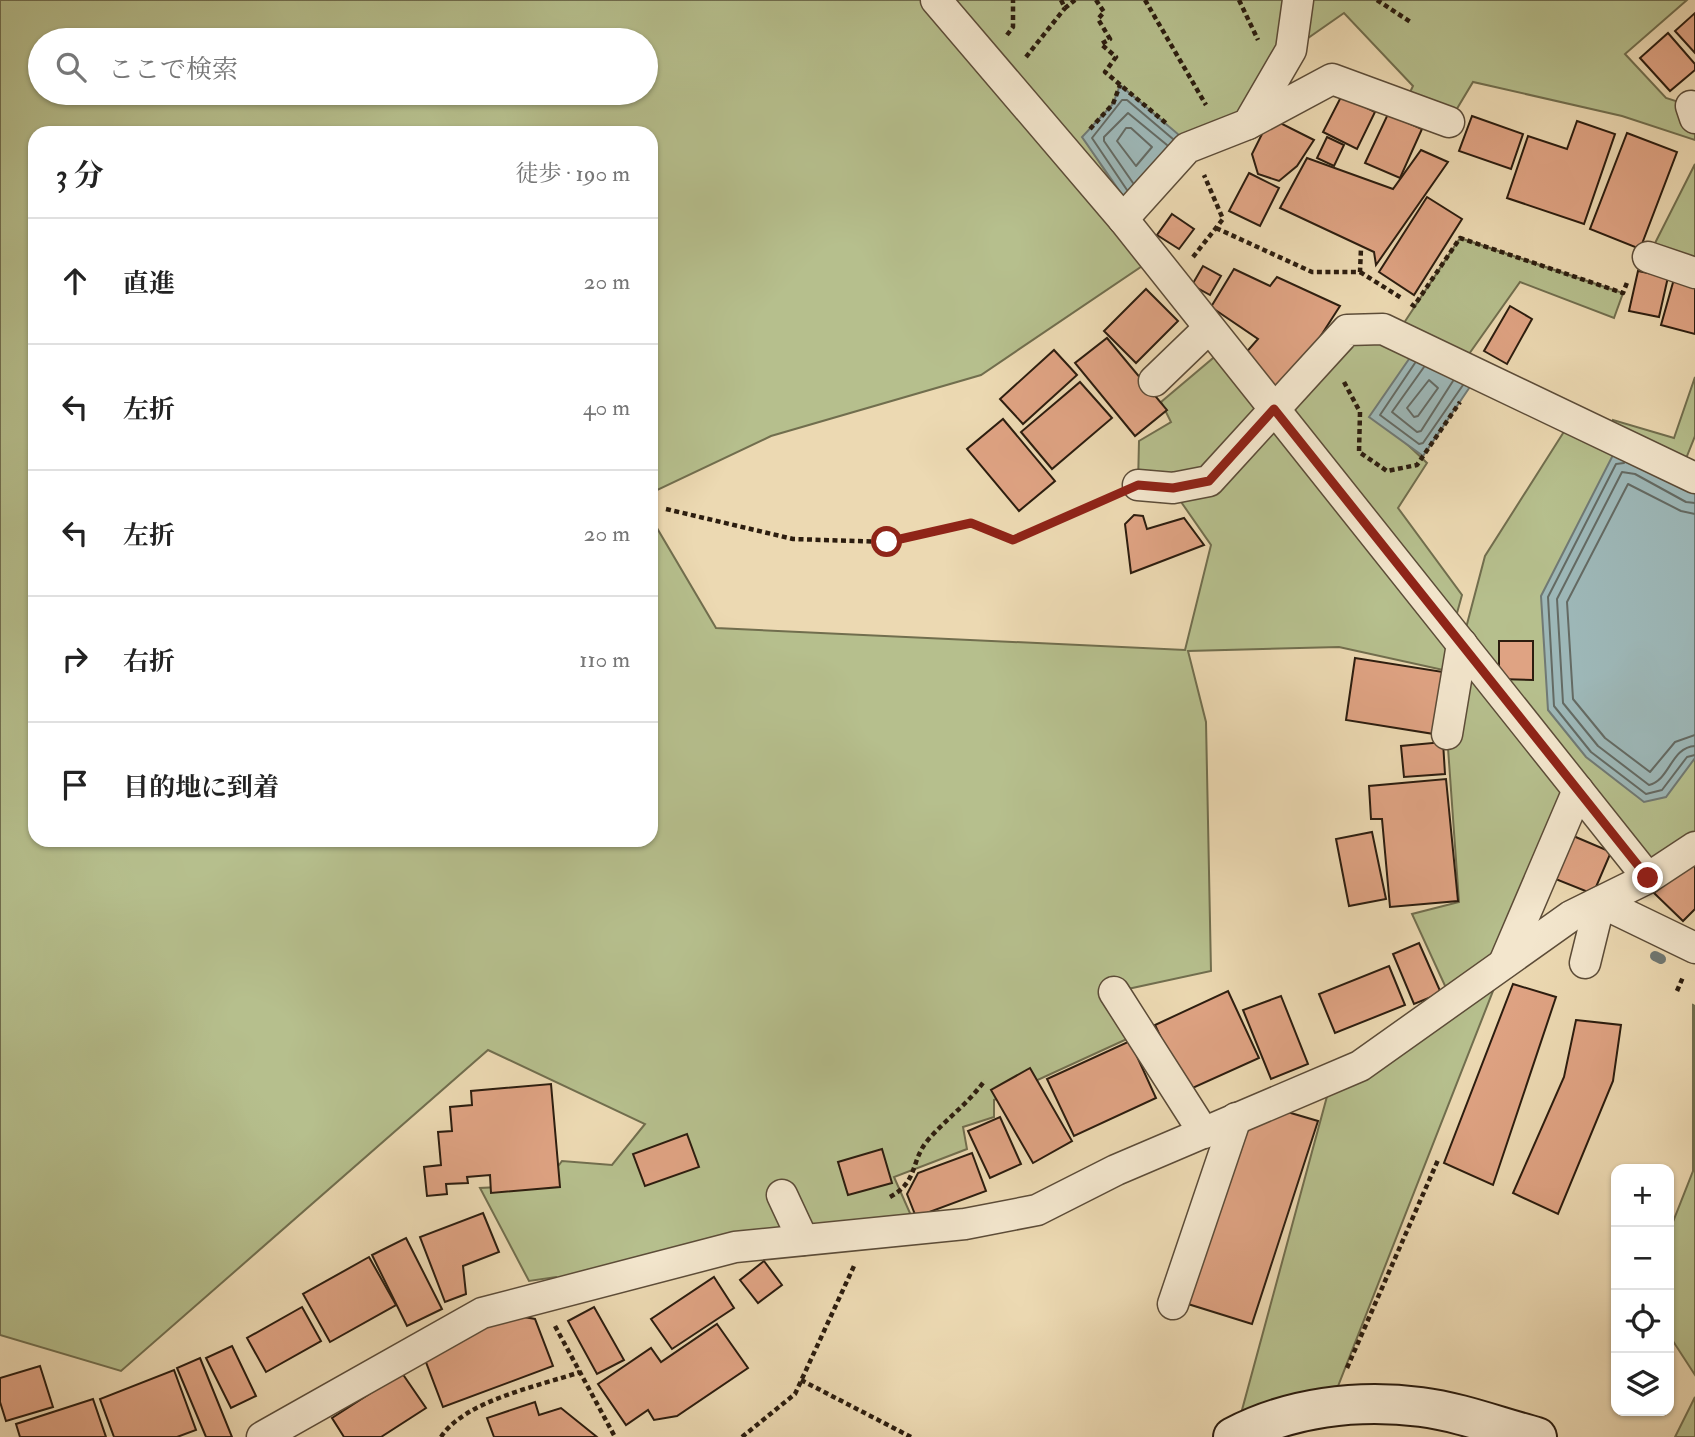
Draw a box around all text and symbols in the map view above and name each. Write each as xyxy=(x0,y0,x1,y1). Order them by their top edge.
search box xyxy=(28,28,658,105)
icon: search xyxy=(52,48,90,86)
text: ここで検索 xyxy=(108,54,238,86)
text: 3 分 xyxy=(56,157,104,194)
text: 徒歩 · 190 m xyxy=(515,159,630,188)
icon: ahead xyxy=(56,262,94,300)
text: 20 m xyxy=(584,267,630,296)
text: 直進 xyxy=(123,268,175,300)
icon: left xyxy=(56,388,94,426)
text: 40 m xyxy=(583,393,630,422)
text: 左折 xyxy=(123,394,175,426)
icon: left xyxy=(56,514,94,552)
text: 20 m xyxy=(584,519,630,548)
text: 左折 xyxy=(123,520,175,552)
route start xyxy=(871,526,902,557)
icon: right xyxy=(56,640,94,678)
text: 110 m xyxy=(579,645,630,674)
text: 右折 xyxy=(123,646,175,678)
icon: arrive xyxy=(56,766,94,804)
text: 目的地に到着 xyxy=(123,772,279,804)
route end xyxy=(1632,862,1663,893)
map controls xyxy=(1611,1164,1674,1416)
button: + xyxy=(1611,1164,1674,1227)
button: − xyxy=(1611,1227,1674,1290)
button: locate xyxy=(1611,1290,1674,1353)
button: layers xyxy=(1611,1353,1674,1416)

